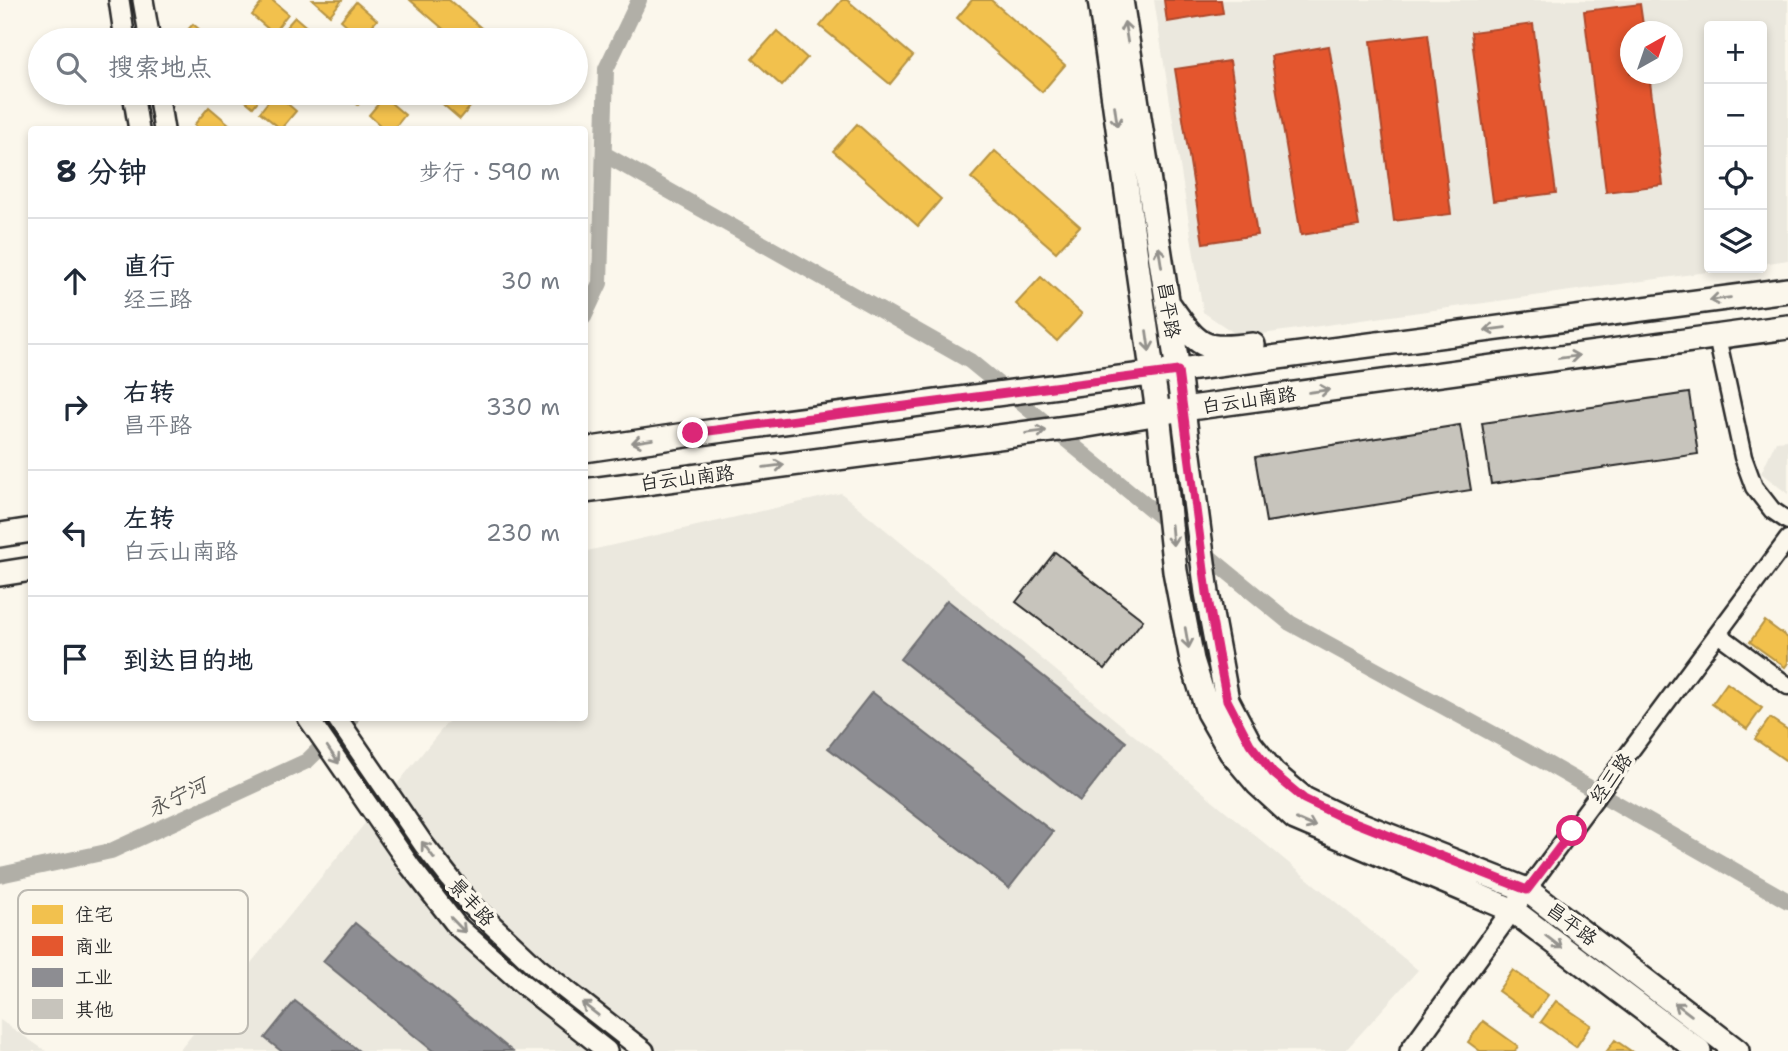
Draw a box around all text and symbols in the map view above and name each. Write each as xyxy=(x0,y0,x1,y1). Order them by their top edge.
one-way arrow xyxy=(1119,21,1132,44)
north arrow xyxy=(1620,21,1683,84)
map controls xyxy=(1704,21,1767,273)
button: + xyxy=(1704,21,1767,84)
search box xyxy=(28,28,588,105)
icon: search xyxy=(52,48,90,86)
text: 搜索地点 xyxy=(108,49,212,84)
button: − xyxy=(1704,84,1767,147)
one-way arrow xyxy=(1110,104,1123,127)
button: locate xyxy=(1704,147,1767,210)
text: 8 分钟 xyxy=(56,151,147,192)
text: 步行 · 590 m xyxy=(419,157,560,187)
button: layers xyxy=(1704,210,1767,273)
one-way arrow xyxy=(1154,246,1167,269)
text: 直行 xyxy=(123,248,175,283)
icon: ahead xyxy=(56,262,94,300)
text: 30 m xyxy=(501,266,560,296)
street label: 昌平路 xyxy=(1152,280,1186,340)
text: 经三路 xyxy=(123,284,192,314)
one-way arrow xyxy=(1709,293,1732,306)
one-way arrow xyxy=(1484,323,1507,336)
one-way arrow xyxy=(1141,330,1154,352)
one-way arrow xyxy=(1557,350,1580,363)
text: 右转 xyxy=(123,374,175,409)
street label: 白云山南路 xyxy=(1200,381,1298,419)
one-way arrow xyxy=(1307,384,1330,397)
icon: right xyxy=(56,388,94,426)
text: 330 m xyxy=(486,392,560,422)
text: 昌平路 xyxy=(123,410,192,440)
route end xyxy=(677,417,708,448)
one-way arrow xyxy=(1024,426,1047,439)
one-way arrow xyxy=(632,435,654,448)
street label: 白云山南路 xyxy=(638,460,736,496)
one-way arrow xyxy=(762,460,785,473)
text: 左转 xyxy=(123,500,175,535)
icon: left xyxy=(56,514,94,552)
text: 230 m xyxy=(486,518,560,548)
one-way arrow xyxy=(1166,523,1179,545)
text: 白云山南路 xyxy=(123,536,238,566)
one-way arrow xyxy=(1181,626,1195,649)
icon: arrive xyxy=(56,640,94,678)
text: 到达目的地 xyxy=(123,642,253,677)
one-way arrow xyxy=(326,745,340,764)
street label: 经三路 xyxy=(1584,748,1638,808)
water label: 永宁河 xyxy=(143,770,214,823)
route start xyxy=(1556,815,1587,846)
one-way arrow xyxy=(1295,817,1316,830)
one-way arrow xyxy=(421,842,436,860)
street label: 景丰路 xyxy=(444,872,500,932)
legend xyxy=(18,890,248,1034)
street label: 昌平路 xyxy=(1542,897,1602,951)
text: 住宅 xyxy=(75,902,113,927)
one-way arrow xyxy=(450,916,467,933)
text: 商业 xyxy=(75,934,113,959)
one-way arrow xyxy=(1544,934,1563,949)
text: 工业 xyxy=(75,965,113,990)
text: 其他 xyxy=(75,997,113,1022)
one-way arrow xyxy=(582,1001,600,1016)
one-way arrow xyxy=(1674,1002,1692,1017)

